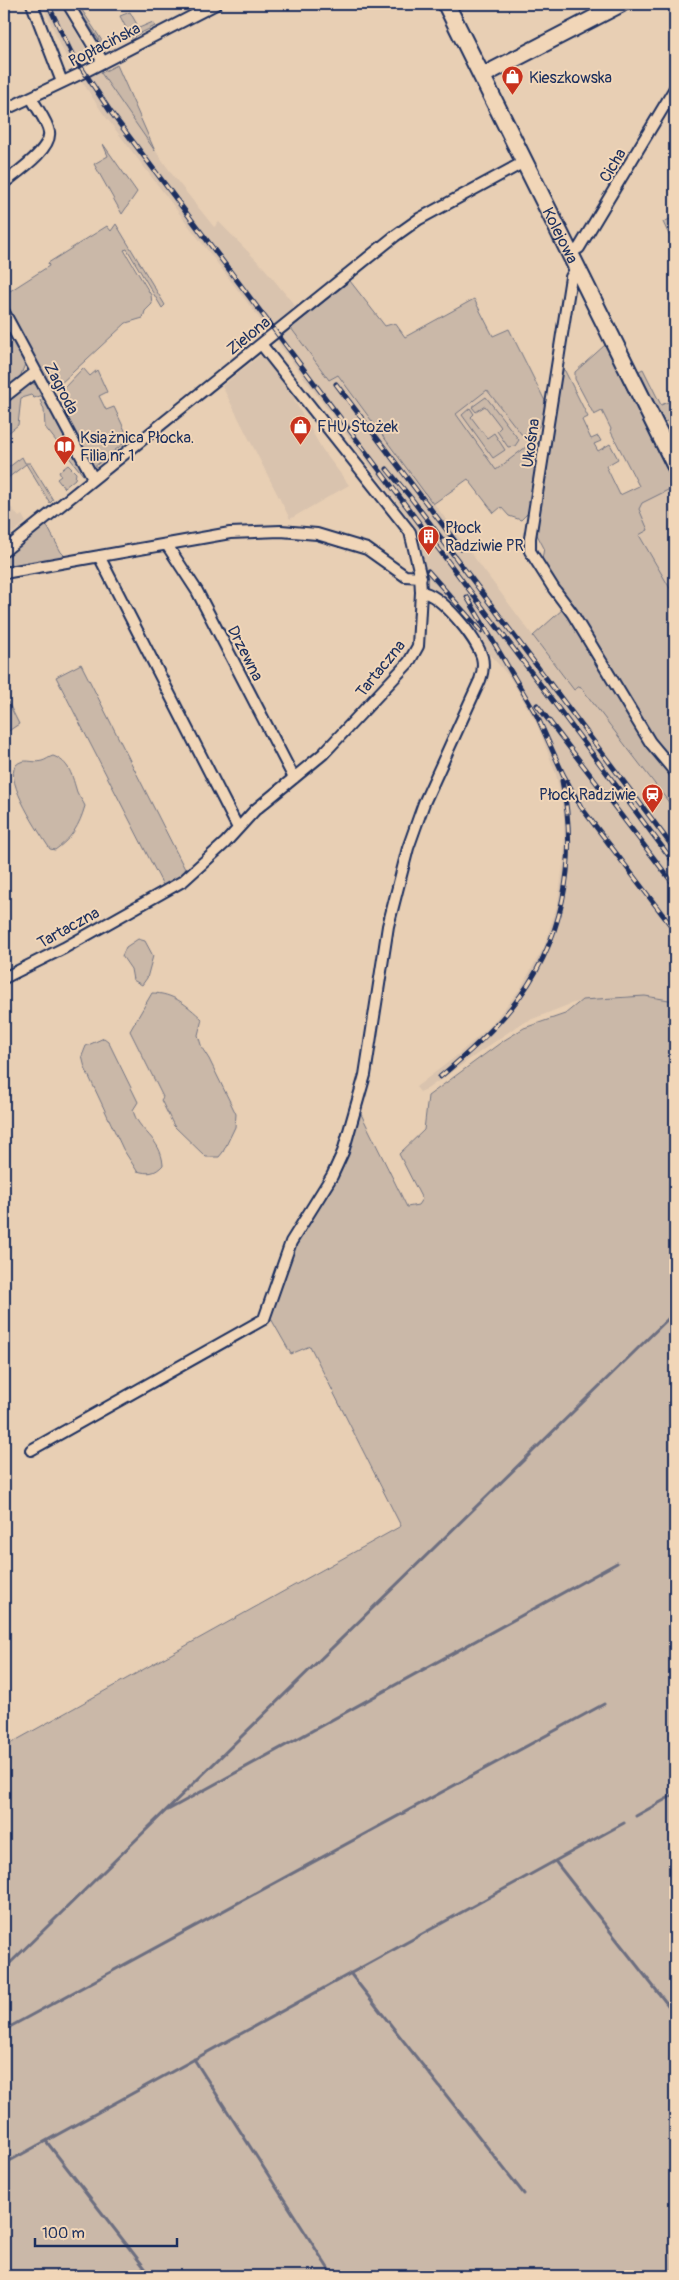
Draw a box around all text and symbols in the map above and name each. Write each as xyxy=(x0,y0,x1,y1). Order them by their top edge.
street label: Popłacińska xyxy=(65,18,144,72)
shop icon: Kieszkowska xyxy=(501,65,525,96)
place label: Kieszkowska xyxy=(529,68,612,88)
street label: Cicha xyxy=(595,145,631,186)
street label: Kolejowa xyxy=(538,204,582,267)
street label: Zielona xyxy=(223,312,275,359)
street label: Zagroda xyxy=(39,359,83,418)
shop icon: FHU Stożek xyxy=(289,414,313,445)
place label: FHU Stożek xyxy=(317,417,398,437)
street label: Ukośna xyxy=(518,417,544,469)
place label: Książnica Płocka. Filia nr 1 xyxy=(80,428,194,466)
library icon: Książnica Płocka. Filia nr 1 xyxy=(52,434,76,465)
place label: Płock Radziwie PR xyxy=(445,518,524,556)
building icon: Płock Radziwie PR xyxy=(417,524,441,555)
street label: Drzewna xyxy=(223,623,267,684)
street label: Tartaczna xyxy=(352,636,410,701)
station icon: Płock Radziwie xyxy=(640,782,664,813)
place label: Płock Radziwie xyxy=(539,785,636,805)
street label: Tartaczna xyxy=(34,903,103,953)
scale bar xyxy=(35,2215,178,2247)
text: 100 m xyxy=(42,2224,85,2243)

